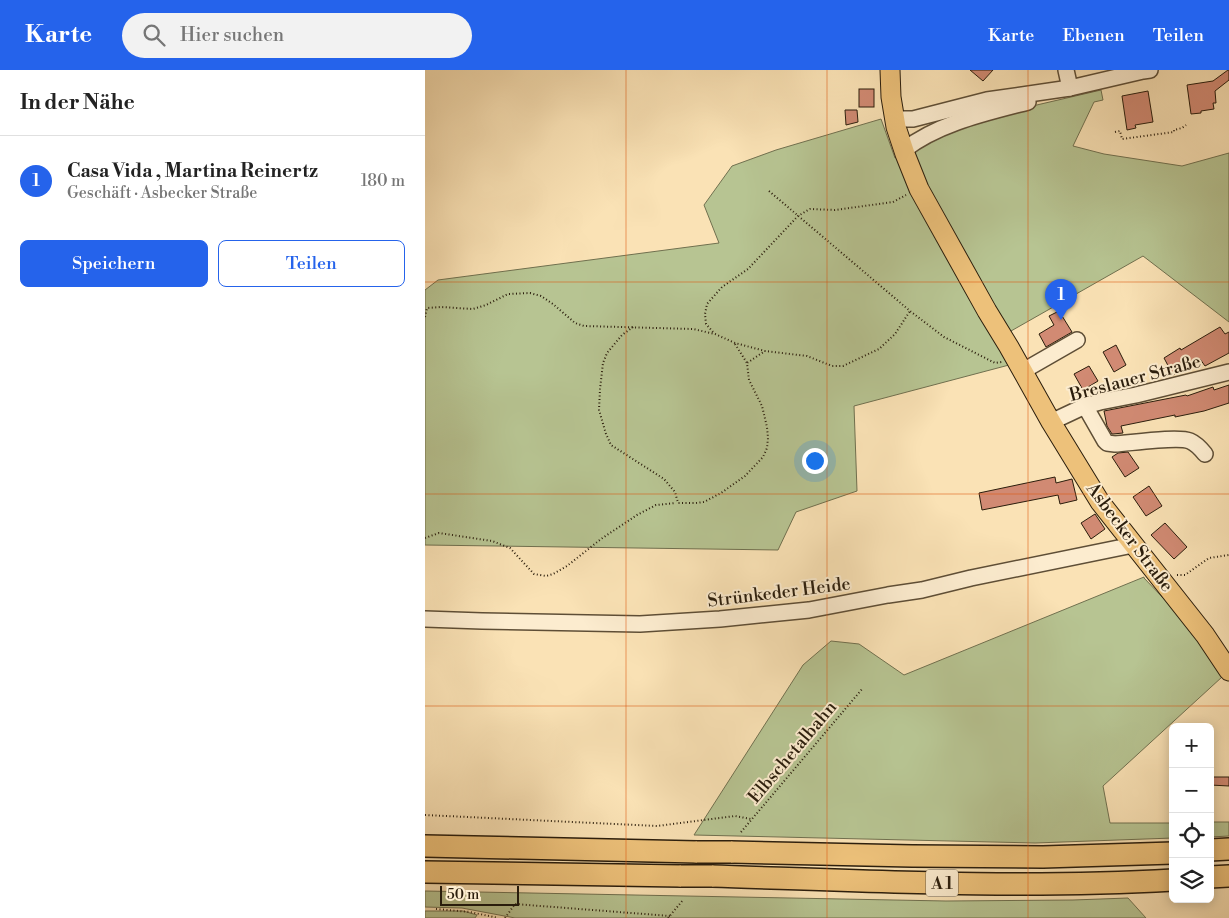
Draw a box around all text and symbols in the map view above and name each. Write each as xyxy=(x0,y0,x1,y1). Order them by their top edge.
search box xyxy=(122,13,472,58)
text: Karte xyxy=(25,20,92,50)
icon: search xyxy=(140,21,168,49)
text: Hier suchen xyxy=(180,23,284,47)
text: Karte xyxy=(988,24,1034,47)
text: Ebenen xyxy=(1062,24,1125,47)
text: Teilen xyxy=(1153,24,1204,47)
text: In der Nähe xyxy=(20,90,135,116)
text: Casa Vida , Martina Reinertz xyxy=(67,159,318,183)
text: 1 xyxy=(32,171,40,191)
text: 180 m xyxy=(361,171,405,191)
text: Geschäft · Asbecker Straße xyxy=(67,183,257,203)
button: Speichern xyxy=(20,240,208,287)
button: Teilen xyxy=(218,240,405,287)
pin: 1 xyxy=(1045,279,1077,320)
street label: Breslauer Straße xyxy=(1066,350,1203,407)
your location xyxy=(802,448,828,474)
street label: Asbecker Straße xyxy=(1080,477,1178,597)
street label: Strünkeder Heide xyxy=(706,572,852,613)
street label: Elbschetalbahn xyxy=(743,696,842,808)
map controls xyxy=(1169,723,1214,903)
button: + xyxy=(1169,723,1214,768)
button: − xyxy=(1169,768,1214,813)
button: locate xyxy=(1169,813,1214,858)
button: layers xyxy=(1169,858,1214,903)
road number: A 1 xyxy=(926,870,958,896)
scale bar xyxy=(440,883,519,906)
text: 50 m xyxy=(447,886,479,904)

